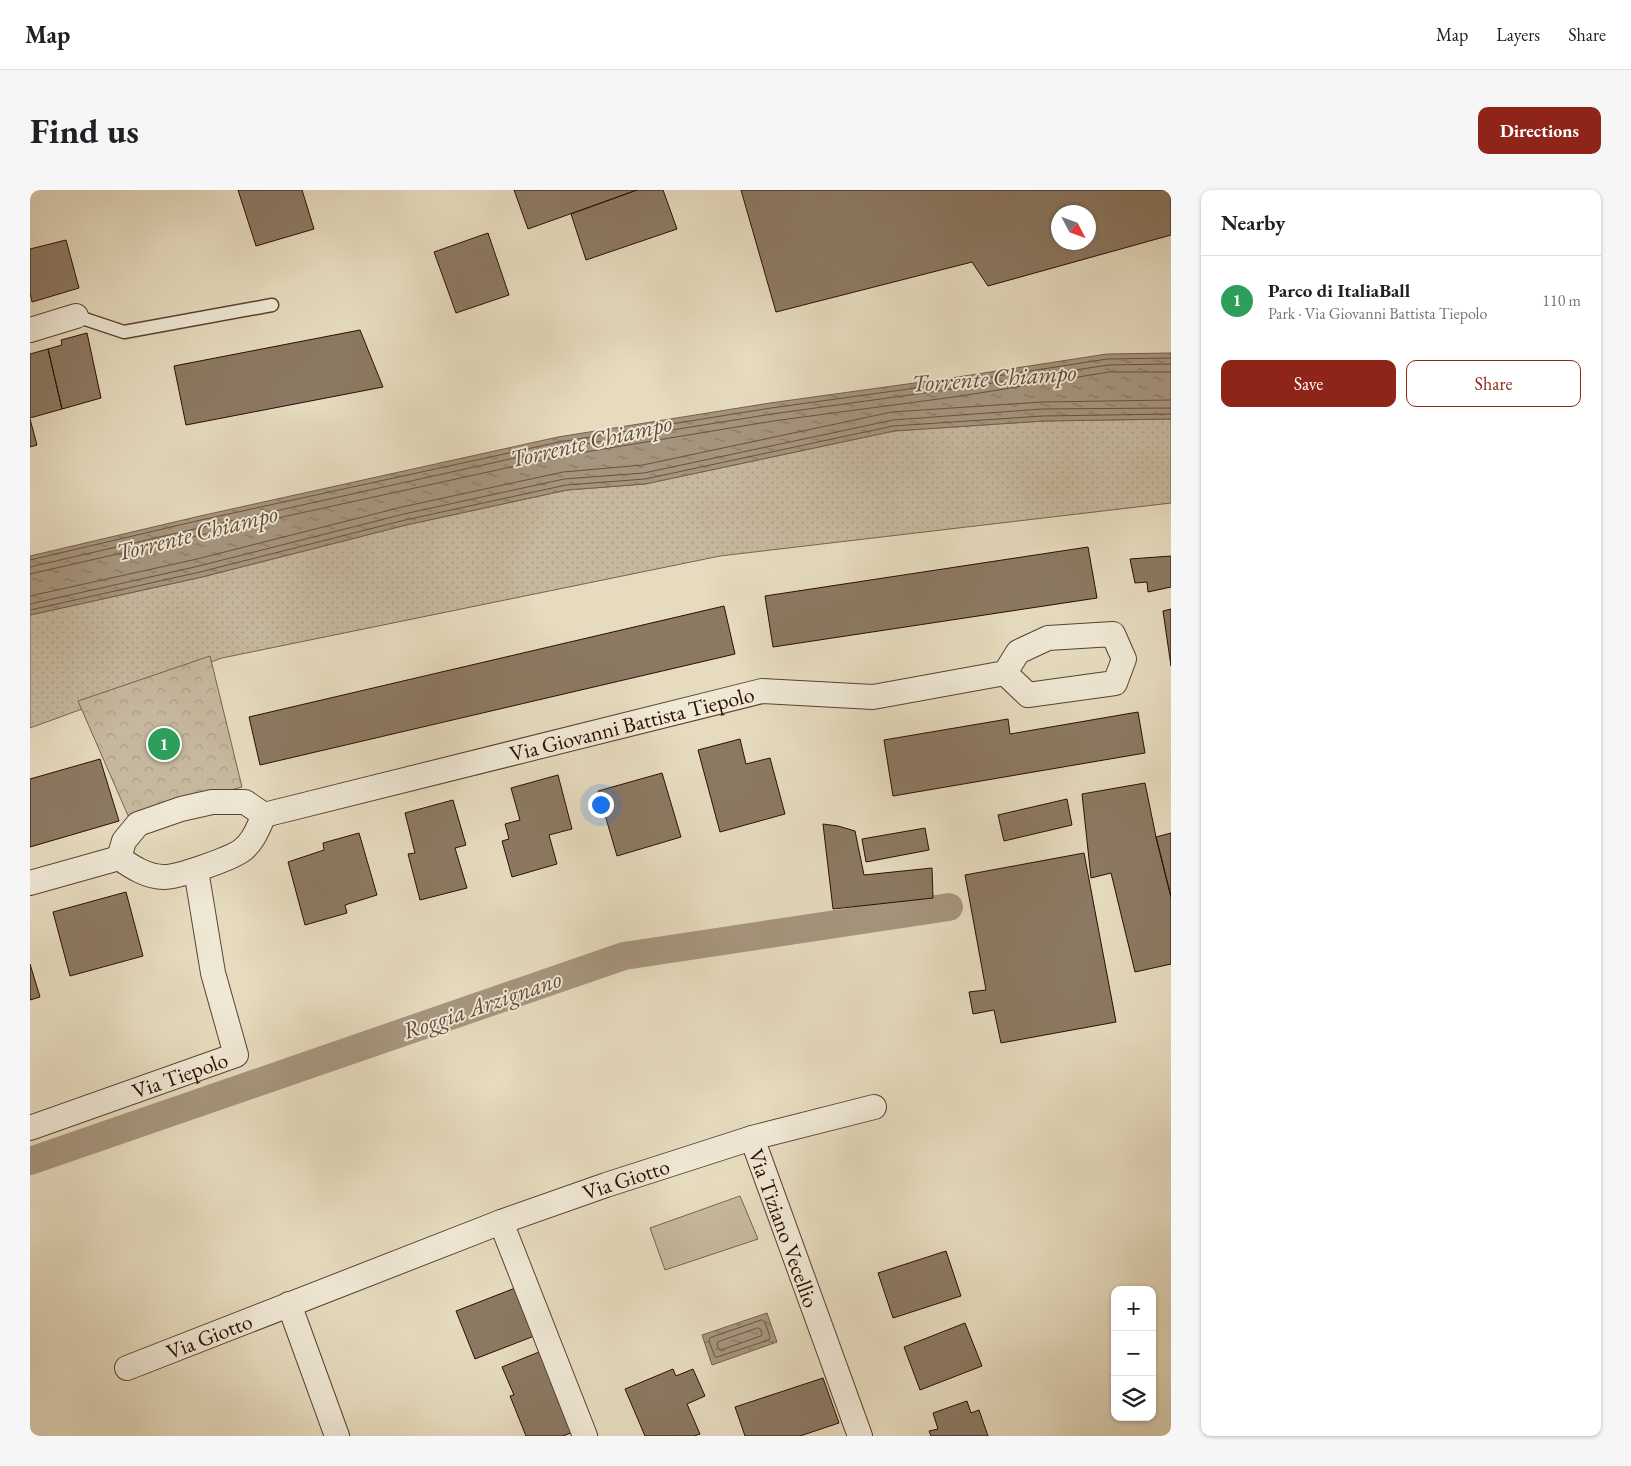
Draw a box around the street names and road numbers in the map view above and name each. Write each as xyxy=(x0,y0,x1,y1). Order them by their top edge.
street label: Via Giovanni Battista Tiepolo xyxy=(506,679,757,768)
street label: Via Tiepolo xyxy=(128,1045,232,1106)
street label: Via Tiziano Vecellio xyxy=(741,1145,826,1312)
street label: Via Giotto xyxy=(579,1151,673,1207)
street label: Via Giotto xyxy=(162,1307,256,1366)

